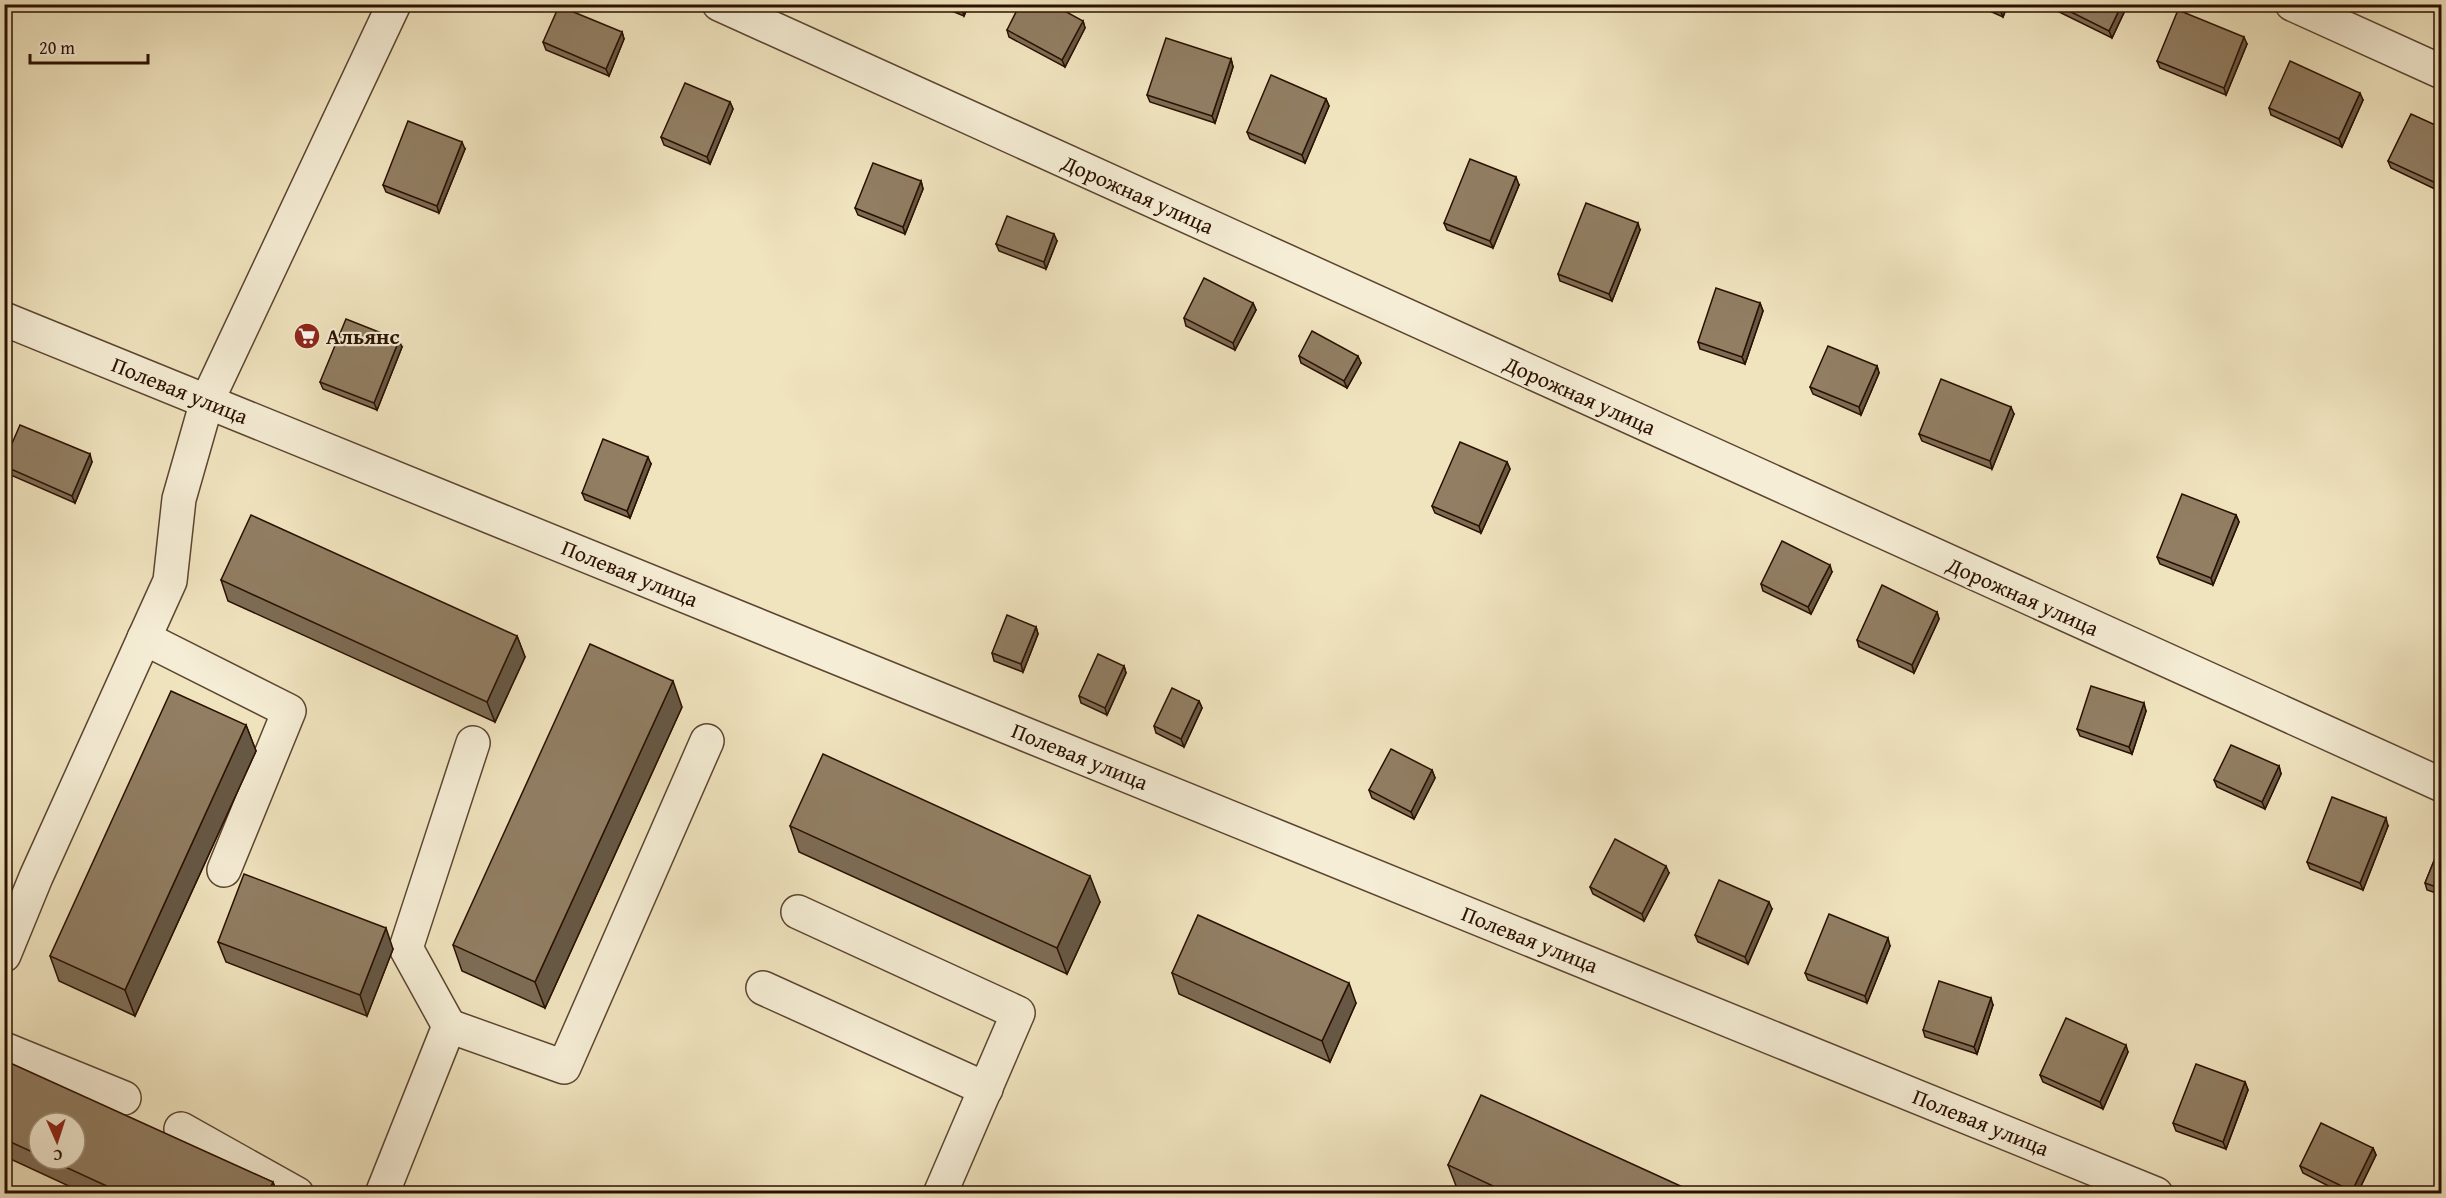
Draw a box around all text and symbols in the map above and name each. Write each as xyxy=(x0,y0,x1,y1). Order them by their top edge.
scale bar xyxy=(30,27,148,65)
text: 20 m xyxy=(39,34,75,61)
street label: Дорожная улица xyxy=(1056,146,1219,242)
place label: Альянс xyxy=(326,320,400,352)
supermarket icon: Альянс xyxy=(292,321,322,351)
street label: Дорожная улица xyxy=(1498,347,1661,443)
street label: Полевая улица xyxy=(107,348,253,432)
street label: Полевая улица xyxy=(557,531,703,615)
street label: Дорожная улица xyxy=(1941,548,2104,644)
street label: Полевая улица xyxy=(1007,714,1153,798)
street label: Полевая улица xyxy=(1457,897,1603,981)
street label: Полевая улица xyxy=(1908,1080,2054,1164)
north arrow xyxy=(27,1111,87,1171)
text: С xyxy=(53,1144,63,1168)

